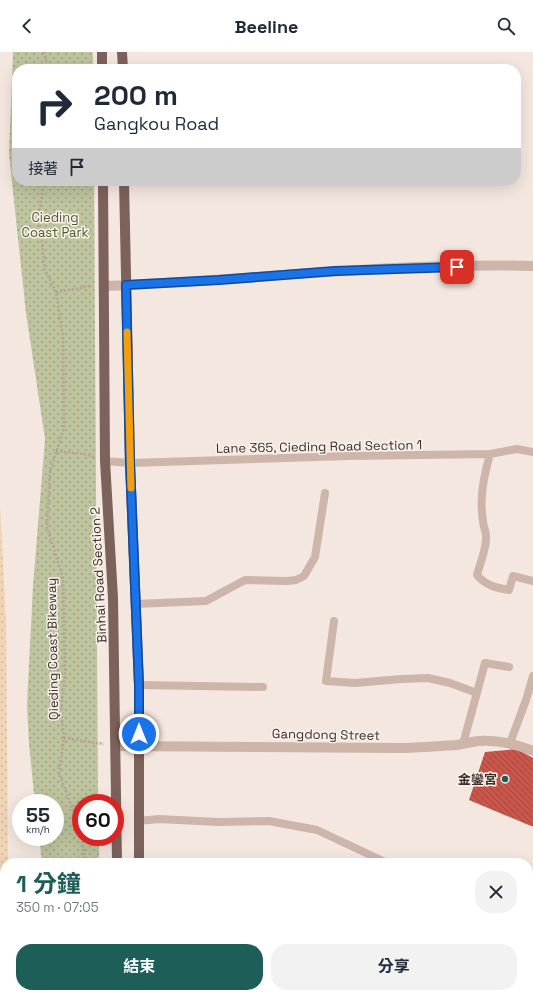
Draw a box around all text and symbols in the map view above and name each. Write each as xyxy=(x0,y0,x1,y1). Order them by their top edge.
icon: back xyxy=(16,15,38,37)
text: Beeline xyxy=(235,15,298,38)
icon: search xyxy=(495,15,517,37)
text: 200 m xyxy=(94,77,178,113)
icon: right xyxy=(28,80,80,132)
text: Gangkou Road xyxy=(94,112,219,135)
icon: arrive xyxy=(66,156,88,178)
text: 接著 xyxy=(28,159,58,178)
park label: Cieding Coast Park xyxy=(22,209,88,241)
pin xyxy=(440,250,474,284)
icon: arrive xyxy=(446,256,468,278)
street label: Lane 365, Cieding Road Section 1 xyxy=(216,436,422,457)
street label: Binhai Road Section 2 xyxy=(86,506,111,644)
street label: Qieding Coast Bikeway xyxy=(43,578,62,720)
position arrow xyxy=(118,713,160,755)
street label: Gangdong Street xyxy=(272,725,380,744)
place label: 金鑾宮 xyxy=(458,771,497,788)
marker: 金鑾宮 xyxy=(500,774,510,784)
speed limit sign: 60 xyxy=(72,794,124,846)
text: 55 xyxy=(26,802,50,828)
text: km/h xyxy=(26,823,50,836)
text: 1 分鐘 xyxy=(16,868,81,899)
button: close xyxy=(475,871,517,913)
text: 350 m · 07:05 xyxy=(16,899,98,916)
button: 結束 xyxy=(16,944,263,990)
button: 分享 xyxy=(271,944,517,990)

